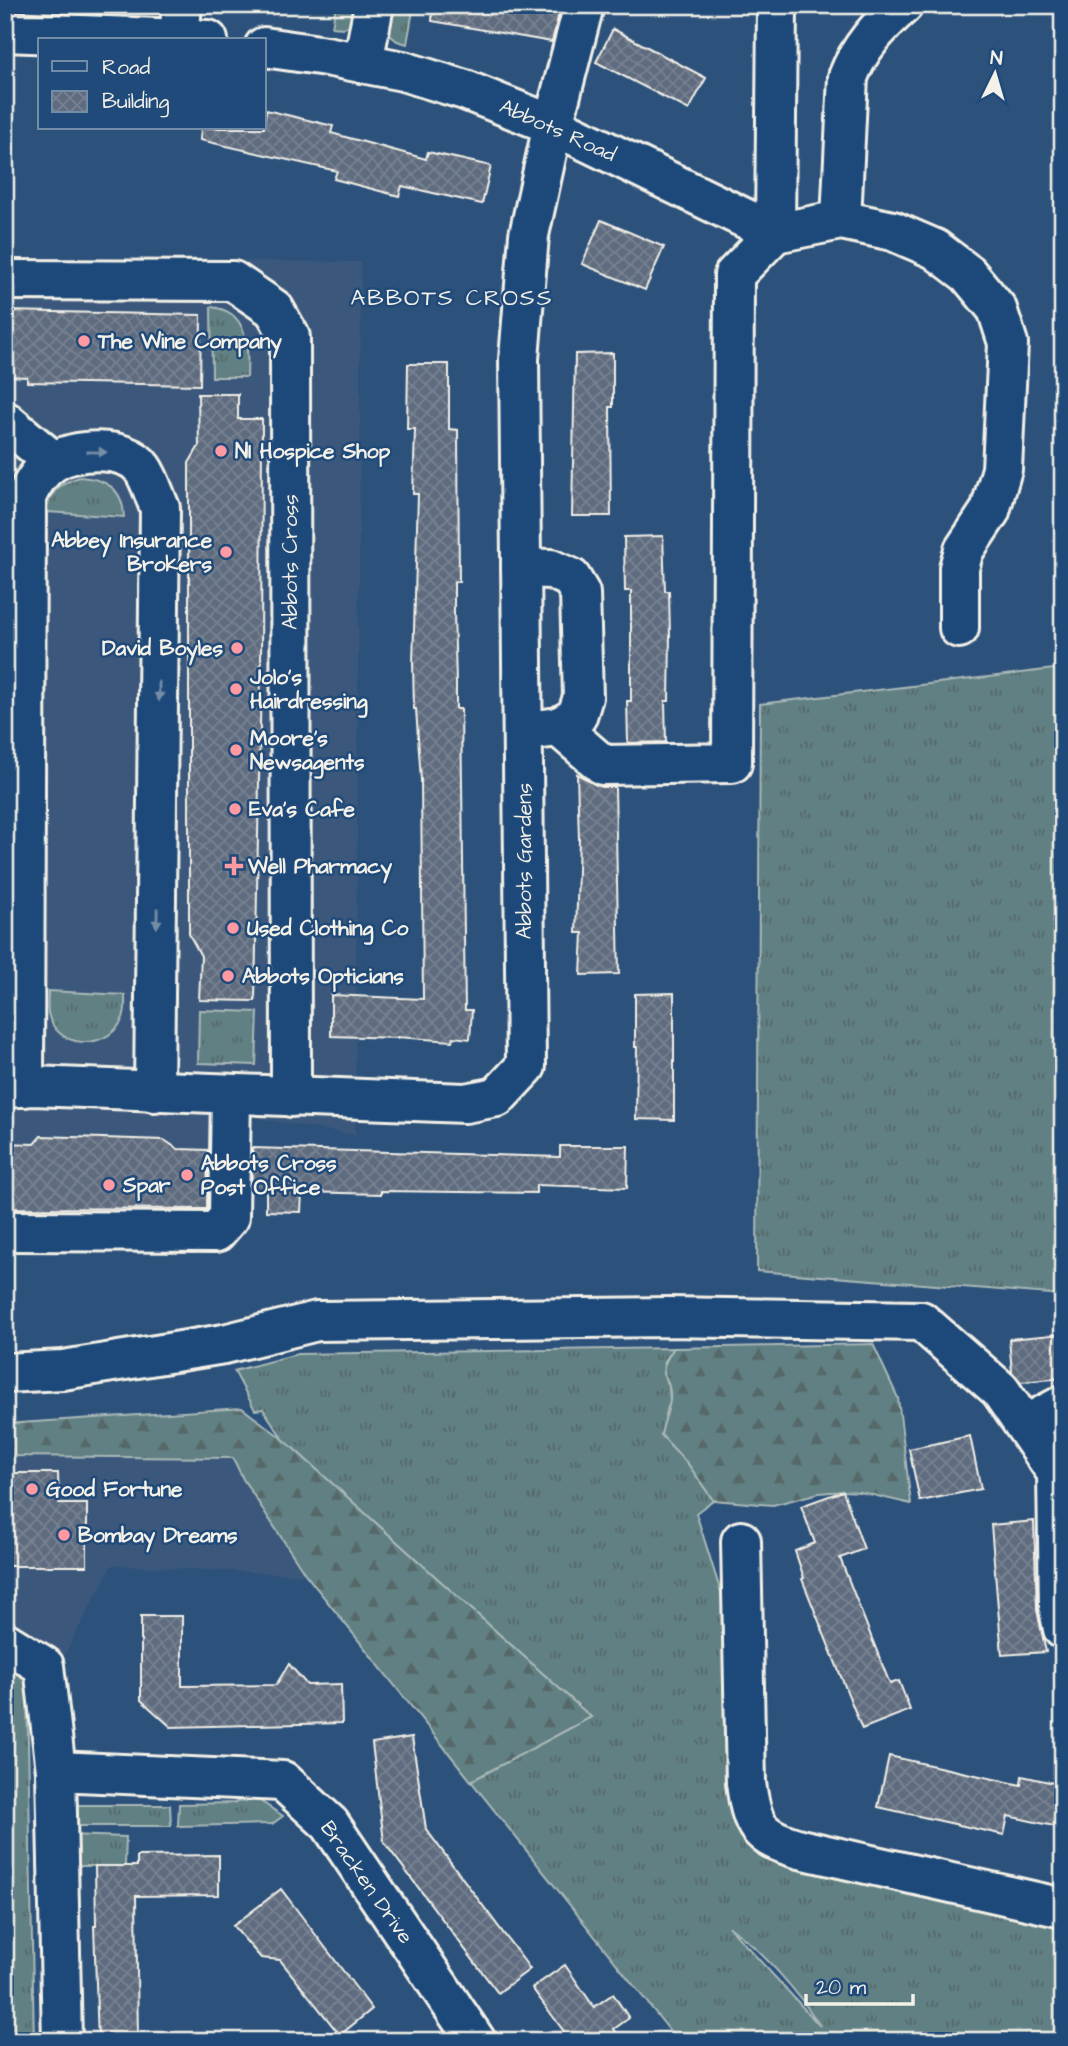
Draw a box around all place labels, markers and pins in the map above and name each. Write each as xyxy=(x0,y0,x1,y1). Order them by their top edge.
place label: The Wine Company xyxy=(97,327,282,359)
marker: The Wine Company xyxy=(76,333,92,349)
place label: NI Hospice Shop xyxy=(235,437,390,467)
marker: NI Hospice Shop xyxy=(213,443,229,459)
place label: Abbey Insurance Brokers xyxy=(51,526,213,579)
marker: Abbey Insurance Brokers xyxy=(218,544,234,560)
place label: David Boyles xyxy=(102,634,223,666)
marker: David Boyles xyxy=(229,640,245,656)
place label: Jolo's Hairdressing xyxy=(249,663,368,718)
marker: Jolo's Hairdressing xyxy=(228,681,244,697)
place label: Moore's Newsagents xyxy=(250,724,365,779)
marker: Moore's Newsagents xyxy=(228,742,244,758)
place label: Eva's Cafe xyxy=(249,795,355,824)
marker: Eva's Cafe xyxy=(227,801,243,817)
place label: Well Pharmacy xyxy=(247,852,393,884)
marker: Well Pharmacy xyxy=(226,858,242,874)
place label: Used Clothing Co xyxy=(247,914,409,945)
marker: Used Clothing Co xyxy=(225,920,241,936)
place label: Abbots Opticians xyxy=(242,962,404,992)
marker: Abbots Opticians xyxy=(220,968,236,984)
place label: Abbots Cross Post Office xyxy=(201,1149,337,1202)
marker: Abbots Cross Post Office xyxy=(179,1167,195,1183)
place label: Spar xyxy=(122,1171,171,1201)
marker: Spar xyxy=(101,1177,117,1193)
place label: Good Fortune xyxy=(46,1475,183,1504)
marker: Good Fortune xyxy=(24,1481,40,1497)
place label: Bombay Dreams xyxy=(78,1521,238,1553)
marker: Bombay Dreams xyxy=(56,1527,72,1543)

